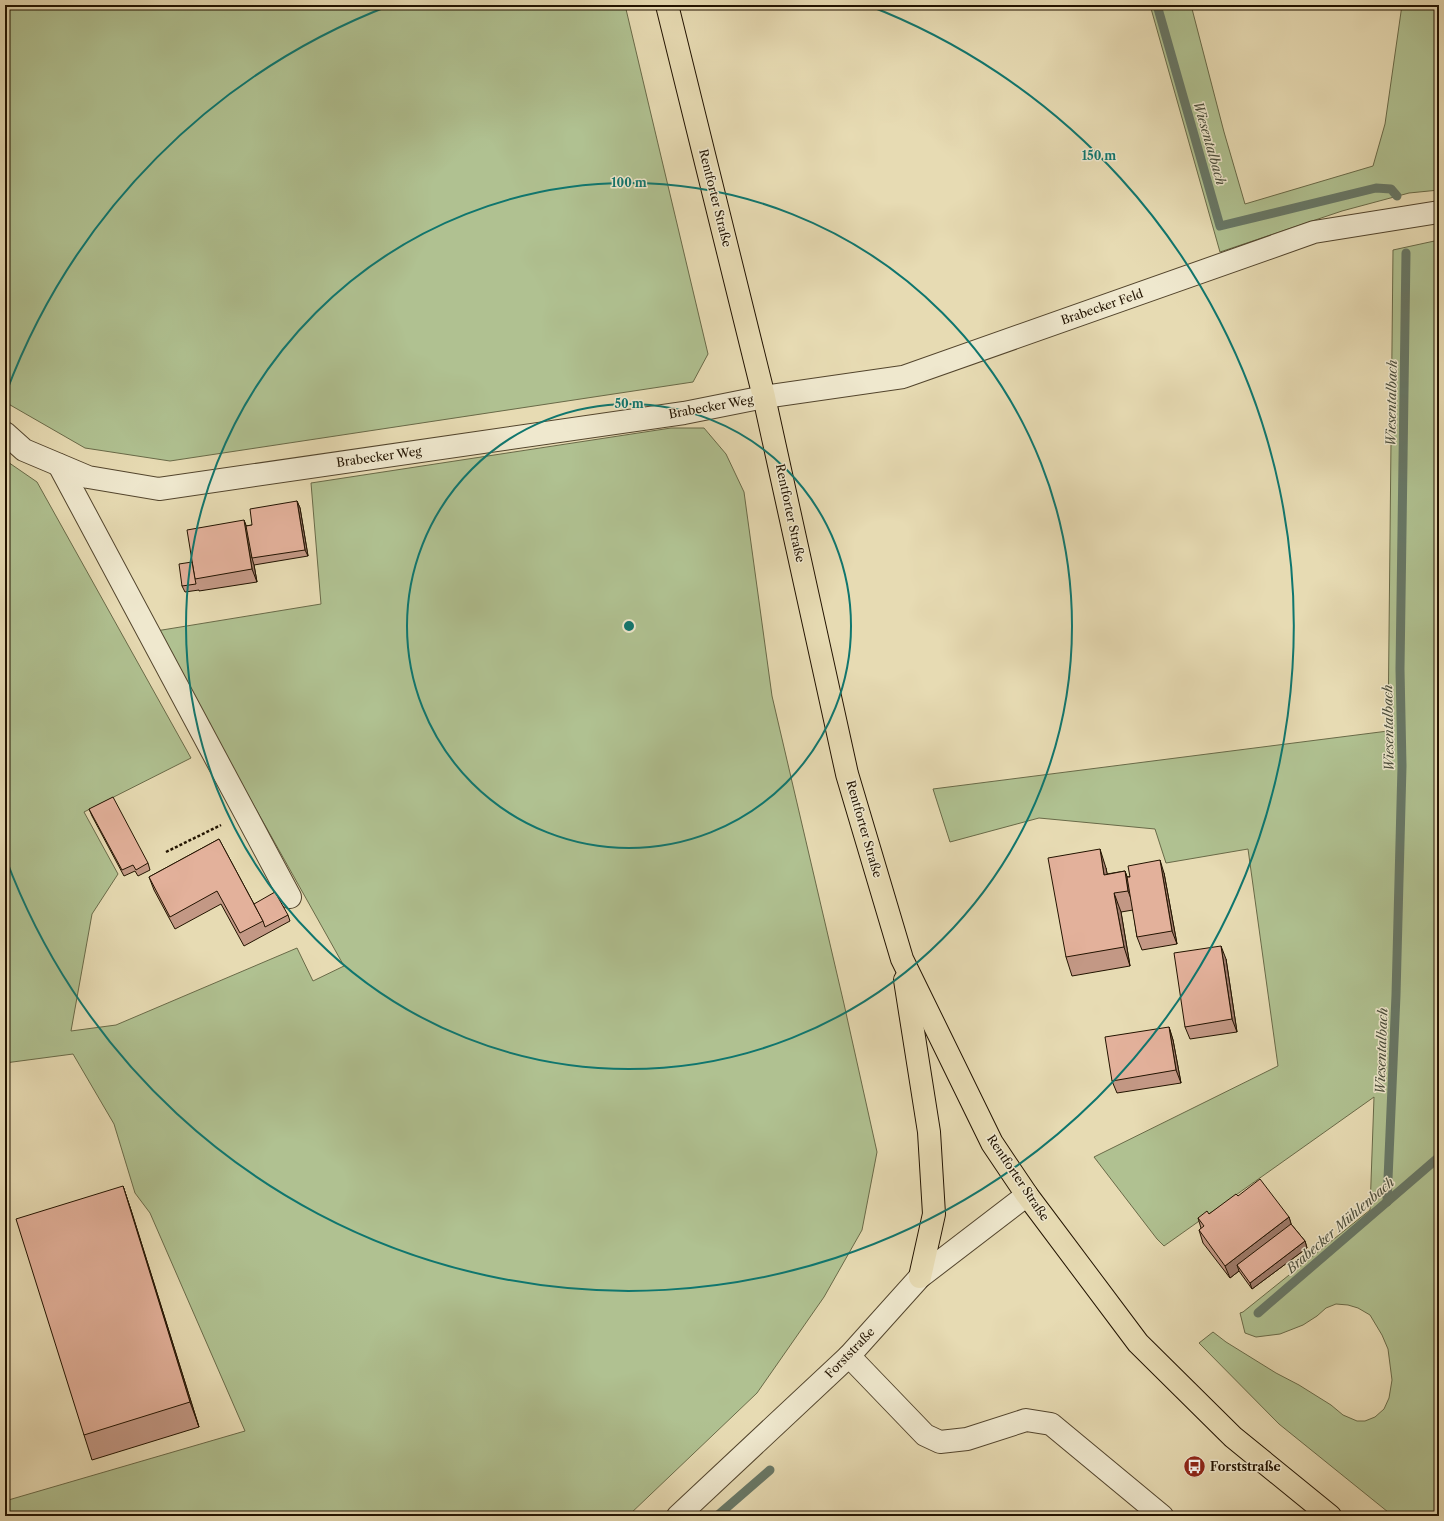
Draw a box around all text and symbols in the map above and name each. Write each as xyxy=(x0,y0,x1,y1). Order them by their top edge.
water label: Wiesentalbach xyxy=(1190,99,1230,187)
street label: Rentforter Straße xyxy=(696,147,735,249)
text: 150 m xyxy=(1082,148,1116,163)
text: 100 m xyxy=(611,175,647,190)
street label: Brabecker Feld xyxy=(1059,285,1146,328)
water label: Wiesentalbach xyxy=(1382,360,1400,446)
street label: Brabecker Weg xyxy=(667,392,755,421)
text: 50 m xyxy=(614,396,644,411)
street label: Brabecker Weg xyxy=(335,443,423,470)
street label: Rentforter Straße xyxy=(773,462,808,564)
centre of rings xyxy=(622,619,636,633)
water label: Wiesentalbach xyxy=(1379,685,1397,771)
street label: Rentforter Straße xyxy=(843,778,886,880)
water label: Wiesentalbach xyxy=(1371,1007,1391,1095)
street label: Rentforter Straße xyxy=(984,1132,1053,1224)
water label: Brabecker Mühlenbach xyxy=(1282,1174,1397,1277)
street label: Forststraße xyxy=(822,1324,878,1381)
bus stop icon: Forststraße xyxy=(1182,1454,1208,1480)
place label: Forststraße xyxy=(1210,1459,1281,1474)

